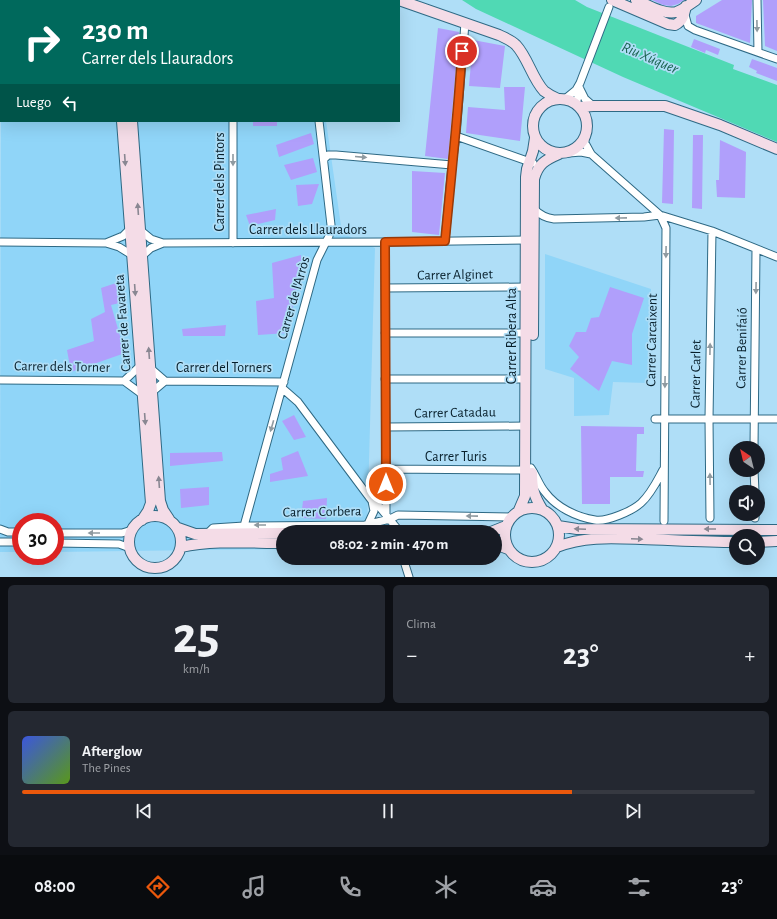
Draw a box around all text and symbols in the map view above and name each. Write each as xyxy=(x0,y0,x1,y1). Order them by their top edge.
icon: right xyxy=(16,16,68,68)
text: 230 m xyxy=(82,17,149,45)
one-way arrow xyxy=(754,20,760,33)
pin xyxy=(445,34,479,68)
water label: Riu Xúquer xyxy=(619,39,682,77)
icon: arrive xyxy=(451,40,473,62)
text: Carrer dels Llauradors xyxy=(82,50,234,68)
icon: left xyxy=(59,92,81,114)
text: Luego xyxy=(16,95,51,110)
street label: Carrer dels Pintors xyxy=(213,132,227,232)
one-way arrow xyxy=(355,153,367,160)
one-way arrow xyxy=(122,154,129,166)
one-way arrow xyxy=(230,154,236,167)
one-way arrow xyxy=(135,203,142,215)
one-way arrow xyxy=(615,214,627,221)
street label: Carrer dels Llauradors xyxy=(249,223,367,237)
one-way arrow xyxy=(663,246,669,259)
street label: Carrer de l'Arròs xyxy=(276,255,312,341)
street label: Carrer Alginet xyxy=(417,267,494,283)
street label: Carrer de Favareta xyxy=(113,273,133,372)
one-way arrow xyxy=(752,282,759,294)
one-way arrow xyxy=(131,284,138,296)
street label: Carrer Ribera Alta xyxy=(505,287,519,384)
street label: Carrer Carcaixent xyxy=(644,293,660,387)
street label: Carrer Benifaió xyxy=(734,307,750,389)
street label: Carrer Carlet xyxy=(688,339,704,408)
one-way arrow xyxy=(706,343,713,355)
one-way arrow xyxy=(146,347,153,359)
street label: Carrer dels Torner xyxy=(14,359,111,375)
street label: Carrer del Torners xyxy=(176,361,272,375)
one-way arrow xyxy=(662,376,668,389)
street label: Carrer Catadau xyxy=(414,405,496,421)
one-way arrow xyxy=(141,413,148,425)
one-way arrow xyxy=(268,419,274,432)
north arrow xyxy=(729,441,765,477)
map controls xyxy=(729,441,765,565)
street label: Carrer Turis xyxy=(425,450,487,464)
position arrow xyxy=(365,463,407,505)
one-way arrow xyxy=(707,472,713,485)
one-way arrow xyxy=(155,476,162,488)
button: sound xyxy=(729,485,765,521)
street label: Carrer Corbera xyxy=(283,504,362,520)
speed limit sign: 30 xyxy=(12,513,64,565)
one-way arrow xyxy=(465,513,478,519)
one-way arrow xyxy=(254,522,266,529)
one-way arrow xyxy=(574,525,586,532)
one-way arrow xyxy=(704,526,716,533)
button: search xyxy=(729,529,765,565)
one-way arrow xyxy=(87,530,100,536)
one-way arrow xyxy=(631,536,644,542)
text: 08:02 · 2 min · 470 m xyxy=(330,537,448,552)
text: 25 xyxy=(173,610,220,662)
text: Clima xyxy=(407,618,436,631)
text: 23° xyxy=(563,640,599,670)
text: − xyxy=(407,644,417,666)
text: + xyxy=(744,644,755,666)
text: km/h xyxy=(183,663,210,676)
text: Afterglow xyxy=(82,744,142,759)
text: The Pines xyxy=(82,762,131,775)
icon: previous xyxy=(133,800,155,822)
icon: pause xyxy=(377,800,399,822)
icon: next xyxy=(622,800,644,822)
icon: directions xyxy=(144,873,172,901)
icon: music xyxy=(240,873,268,901)
icon: phone xyxy=(336,873,364,901)
icon: climate xyxy=(432,873,460,901)
icon: car xyxy=(529,873,557,901)
icon: filters xyxy=(625,873,653,901)
text: 08:00 xyxy=(34,878,75,896)
text: 23° xyxy=(721,878,743,896)

